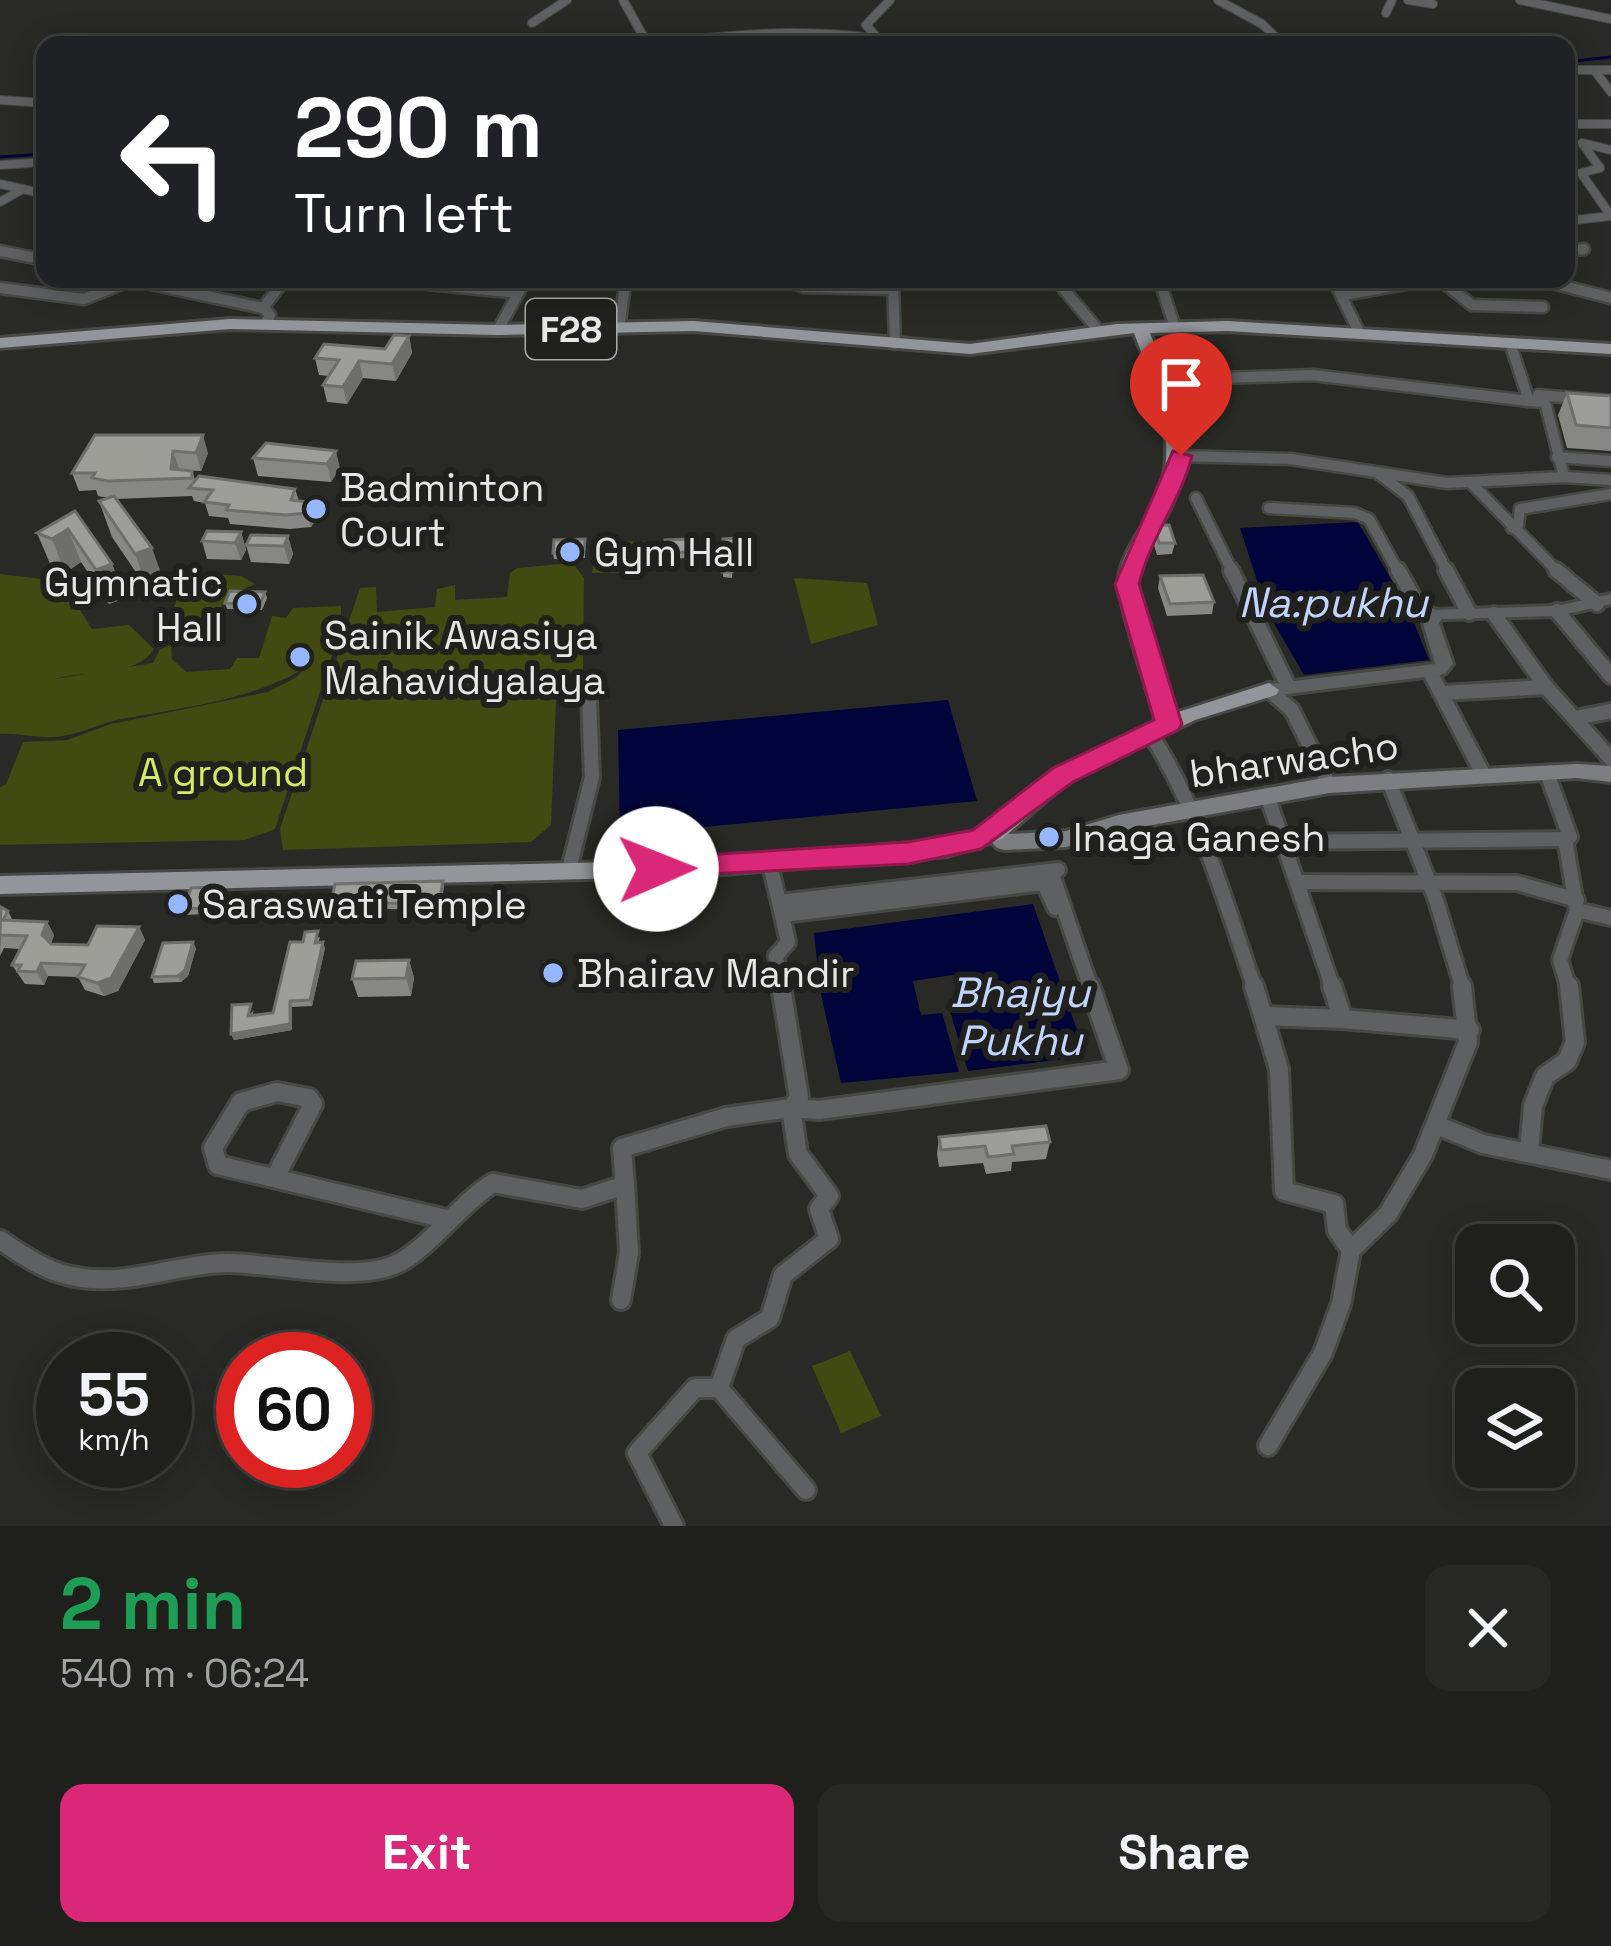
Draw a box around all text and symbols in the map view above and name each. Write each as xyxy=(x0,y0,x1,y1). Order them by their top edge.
text: 290 m xyxy=(294,74,543,182)
icon: left xyxy=(96,84,252,240)
text: Turn left xyxy=(294,179,514,248)
road number: F28 xyxy=(526,299,616,359)
pin xyxy=(1130,333,1232,456)
icon: arrive xyxy=(1148,351,1214,417)
place label: Badminton Court xyxy=(340,463,545,557)
marker: Badminton Court xyxy=(303,496,329,522)
place label: Gym Hall xyxy=(594,528,754,577)
marker: Gym Hall xyxy=(557,539,583,565)
place label: Gymnatic Hall xyxy=(44,558,223,652)
water label: Na:pukhu xyxy=(1238,576,1430,629)
marker: Gymnatic Hall xyxy=(234,591,260,617)
place label: Sainik Awasiya Mahavidyalaya xyxy=(324,611,605,705)
marker: Sainik Awasiya Mahavidyalaya xyxy=(287,644,313,670)
street label: bharwacho xyxy=(1187,721,1402,798)
park label: A ground xyxy=(138,748,308,797)
position arrow xyxy=(593,806,719,932)
place label: Inaga Ganesh xyxy=(1073,813,1325,862)
marker: Inaga Ganesh xyxy=(1036,824,1062,850)
place label: Saraswati Temple xyxy=(202,880,527,929)
marker: Saraswati Temple xyxy=(165,891,191,917)
place label: Bhairav Mandir xyxy=(577,949,855,998)
marker: Bhairav Mandir xyxy=(540,960,566,986)
water label: Bhajyu Pukhu xyxy=(950,966,1092,1067)
map controls xyxy=(1455,1224,1575,1488)
button: search xyxy=(1455,1224,1575,1344)
speed limit sign: 60 xyxy=(216,1332,372,1488)
text: 55 xyxy=(78,1356,150,1433)
button: layers xyxy=(1455,1368,1575,1488)
text: km/h xyxy=(78,1420,150,1459)
text: 2 min xyxy=(60,1558,246,1650)
button: close xyxy=(1425,1565,1551,1691)
text: 540 m · 06:24 xyxy=(60,1649,309,1698)
button: Exit xyxy=(60,1784,794,1922)
button: Share xyxy=(818,1784,1551,1922)

